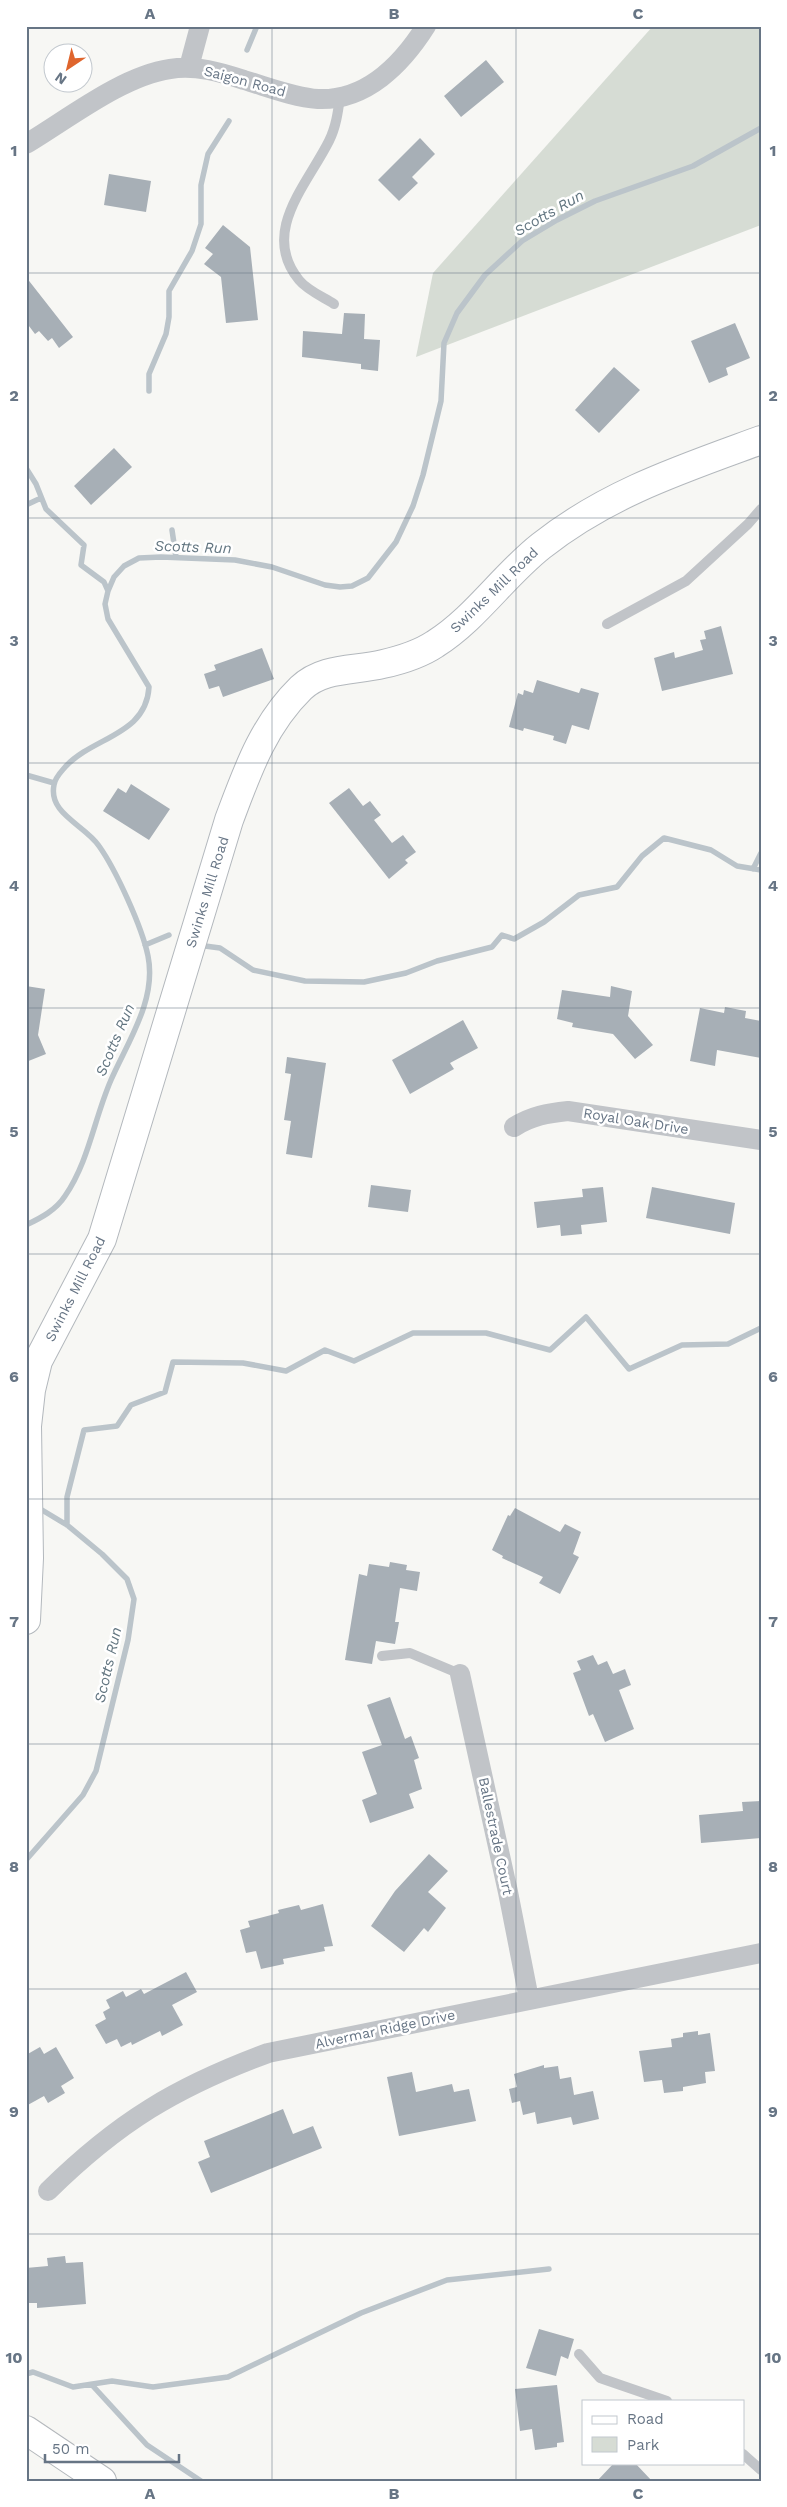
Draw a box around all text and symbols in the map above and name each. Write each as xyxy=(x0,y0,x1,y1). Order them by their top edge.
text: A xyxy=(145,4,156,23)
text: B xyxy=(389,4,400,23)
text: C xyxy=(633,4,644,23)
north arrow xyxy=(42,42,92,92)
street label: Saigon Road xyxy=(202,62,288,100)
text: N xyxy=(52,69,69,88)
text: 1 xyxy=(11,141,17,160)
text: 1 xyxy=(770,141,776,160)
water label: Scotts Run xyxy=(511,186,587,240)
text: 2 xyxy=(9,386,19,405)
text: 2 xyxy=(768,386,778,405)
water label: Scotts Run xyxy=(154,537,232,557)
street label: Swinks Mill Road xyxy=(447,544,541,636)
text: 3 xyxy=(9,631,19,650)
text: 3 xyxy=(768,631,778,650)
street label: Swinks Mill Road xyxy=(182,834,232,950)
text: 4 xyxy=(9,876,19,895)
text: 4 xyxy=(768,876,778,895)
water label: Scotts Run xyxy=(92,1001,138,1079)
street label: Royal Oak Drive xyxy=(582,1105,690,1137)
text: 5 xyxy=(9,1122,19,1141)
text: 5 xyxy=(768,1122,778,1141)
street label: Swinks Mill Road xyxy=(42,1234,108,1344)
text: 6 xyxy=(9,1367,19,1386)
text: 6 xyxy=(768,1367,778,1386)
text: 7 xyxy=(9,1612,19,1631)
text: 7 xyxy=(768,1612,778,1631)
water label: Scotts Run xyxy=(91,1625,125,1705)
street label: Ballestrade Court xyxy=(476,1776,516,1896)
text: 8 xyxy=(9,1857,19,1876)
text: 8 xyxy=(768,1857,778,1876)
street label: Alvermar Ridge Drive xyxy=(314,2006,456,2052)
text: 9 xyxy=(9,2102,19,2121)
text: 9 xyxy=(768,2102,778,2121)
text: 10 xyxy=(5,2348,23,2367)
text: 10 xyxy=(764,2348,782,2367)
legend xyxy=(582,2400,744,2464)
text: Road xyxy=(627,2410,664,2428)
scale bar xyxy=(45,2432,179,2464)
text: Park xyxy=(627,2436,660,2454)
text: 50 m xyxy=(52,2440,89,2458)
text: A xyxy=(145,2484,156,2503)
text: B xyxy=(389,2484,400,2503)
text: C xyxy=(633,2484,644,2503)

